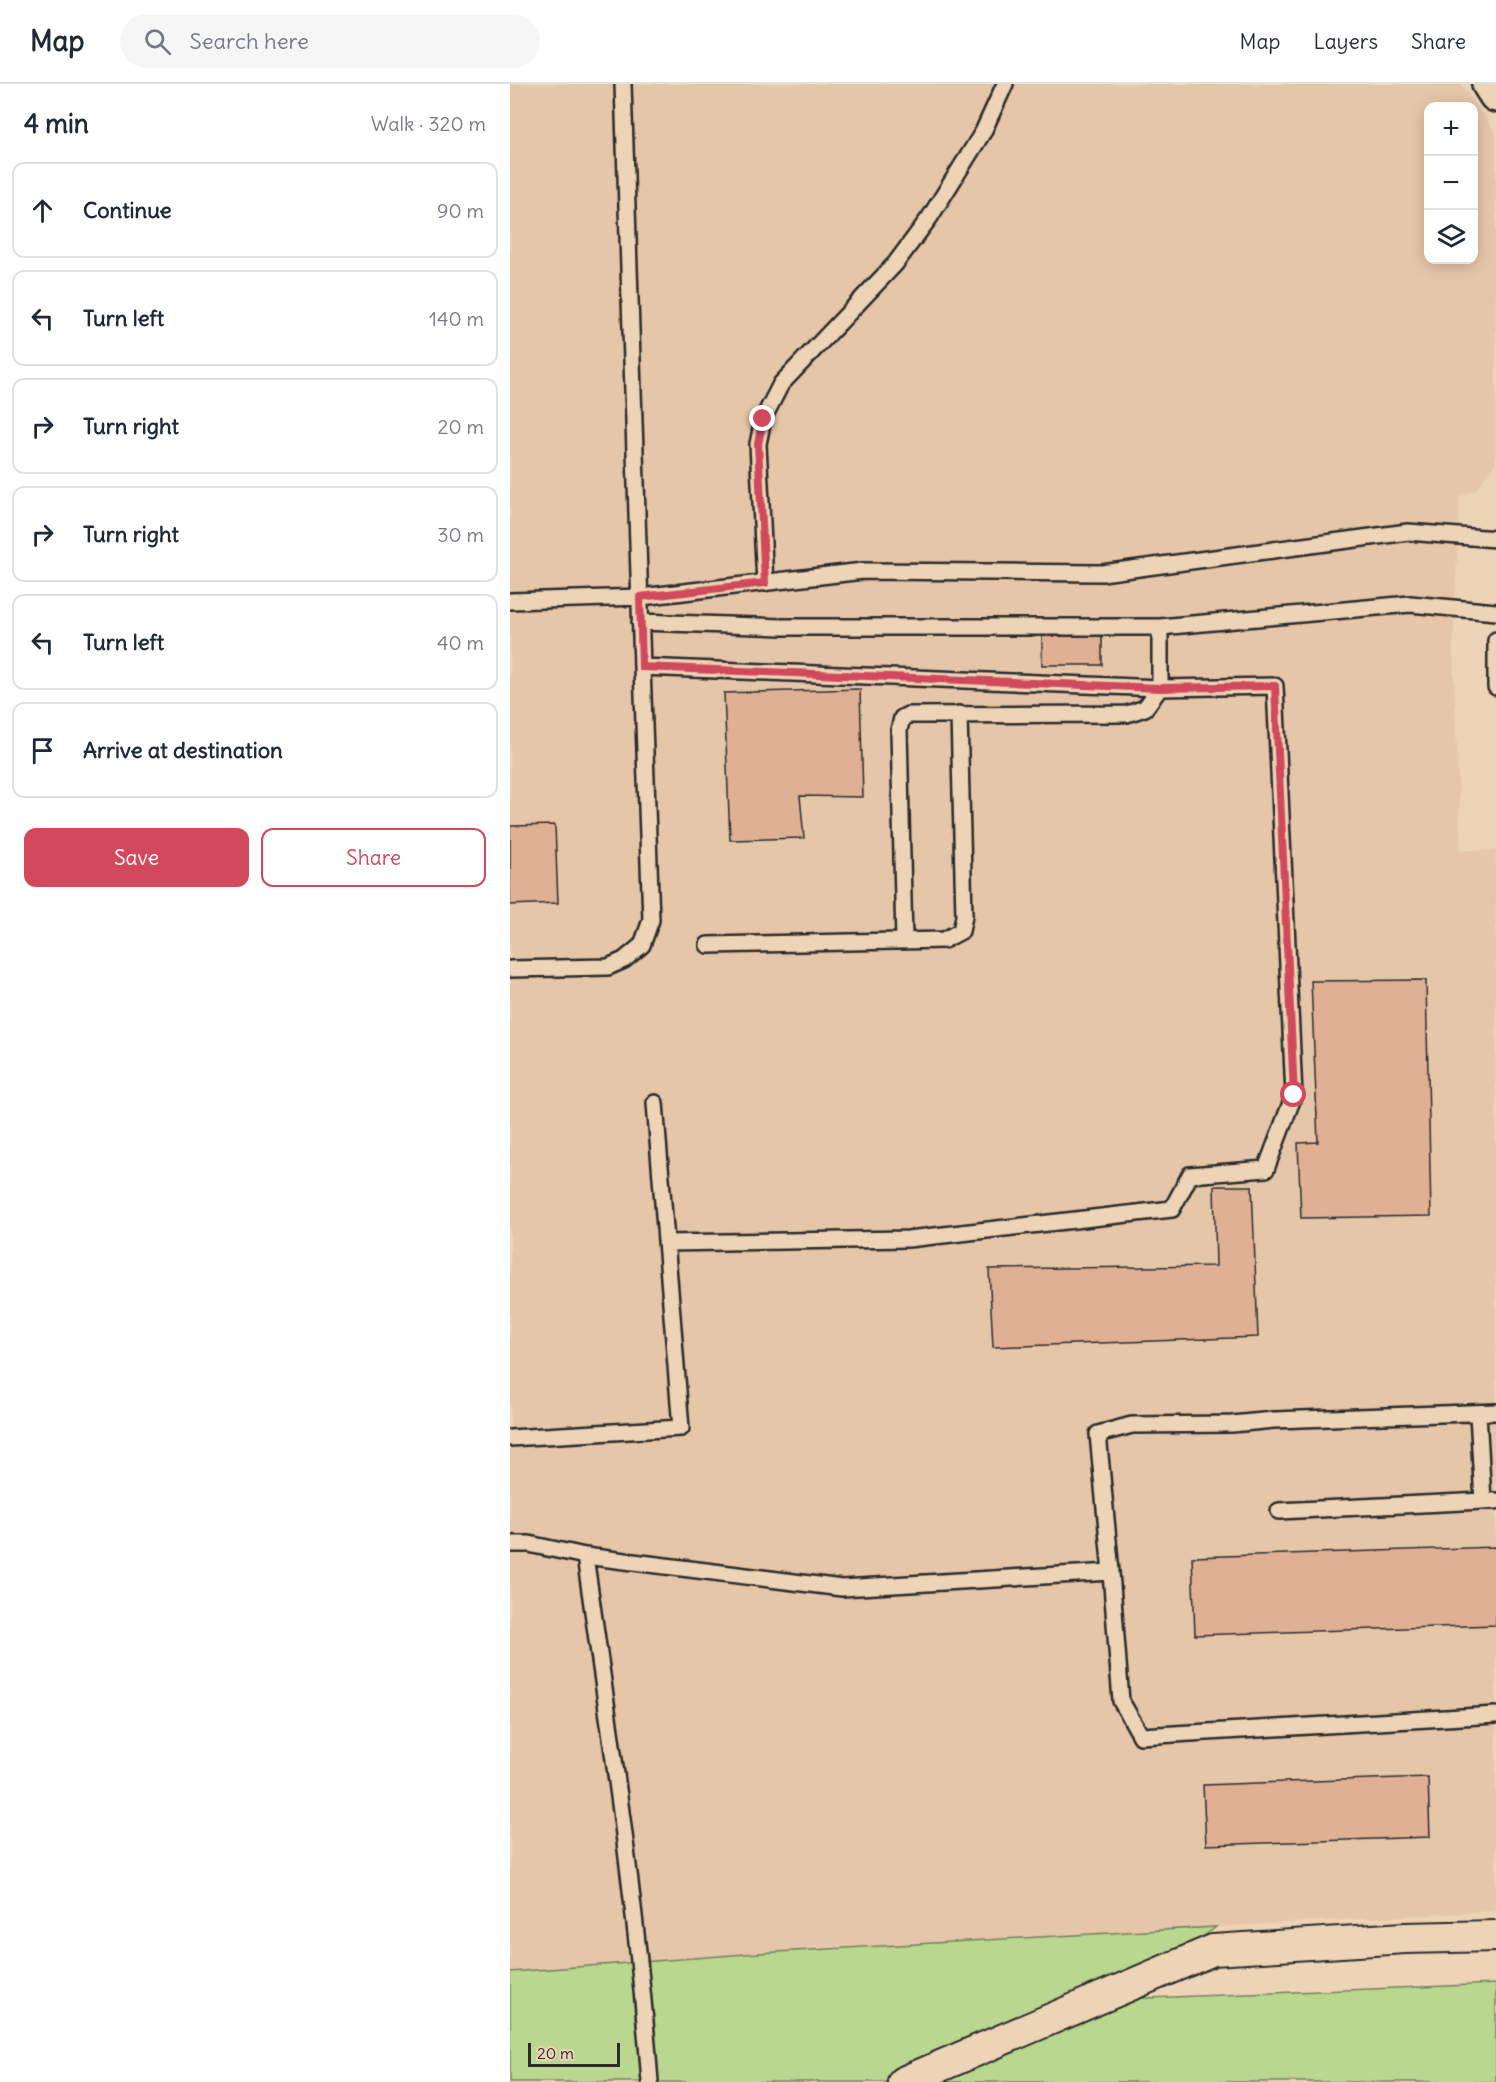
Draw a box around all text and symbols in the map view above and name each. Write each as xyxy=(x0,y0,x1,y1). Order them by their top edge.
search box xyxy=(120,14,540,68)
text: Map xyxy=(30,23,84,59)
icon: search xyxy=(141,25,174,58)
text: Search here xyxy=(189,27,309,55)
text: Map xyxy=(1240,28,1280,55)
text: Layers xyxy=(1313,28,1378,55)
text: Share xyxy=(1411,28,1466,55)
map controls xyxy=(1424,102,1478,264)
button: + xyxy=(1424,102,1478,156)
text: 4 min xyxy=(24,107,89,140)
text: Walk · 320 m xyxy=(371,111,486,136)
button: − xyxy=(1424,156,1478,210)
icon: ahead xyxy=(26,194,59,227)
text: Continue xyxy=(83,196,172,224)
text: 90 m xyxy=(437,198,484,223)
button: layers xyxy=(1424,210,1478,264)
icon: left xyxy=(26,302,59,335)
text: Turn left xyxy=(83,304,164,332)
text: 140 m xyxy=(429,306,484,331)
route end xyxy=(749,405,775,431)
icon: right xyxy=(26,410,59,443)
text: Turn right xyxy=(83,412,179,440)
text: 20 m xyxy=(438,414,484,439)
icon: right xyxy=(26,518,59,551)
text: Turn right xyxy=(83,520,179,548)
text: 30 m xyxy=(437,522,484,547)
icon: left xyxy=(26,626,59,659)
text: Turn left xyxy=(83,628,164,656)
text: 40 m xyxy=(437,630,484,655)
icon: arrive xyxy=(26,734,59,767)
text: Arrive at destination xyxy=(83,736,283,764)
button: Save xyxy=(24,828,249,887)
button: Share xyxy=(261,828,486,887)
route start xyxy=(1280,1081,1306,1107)
scale bar xyxy=(528,2040,620,2068)
text: 20 m xyxy=(537,2043,574,2063)

